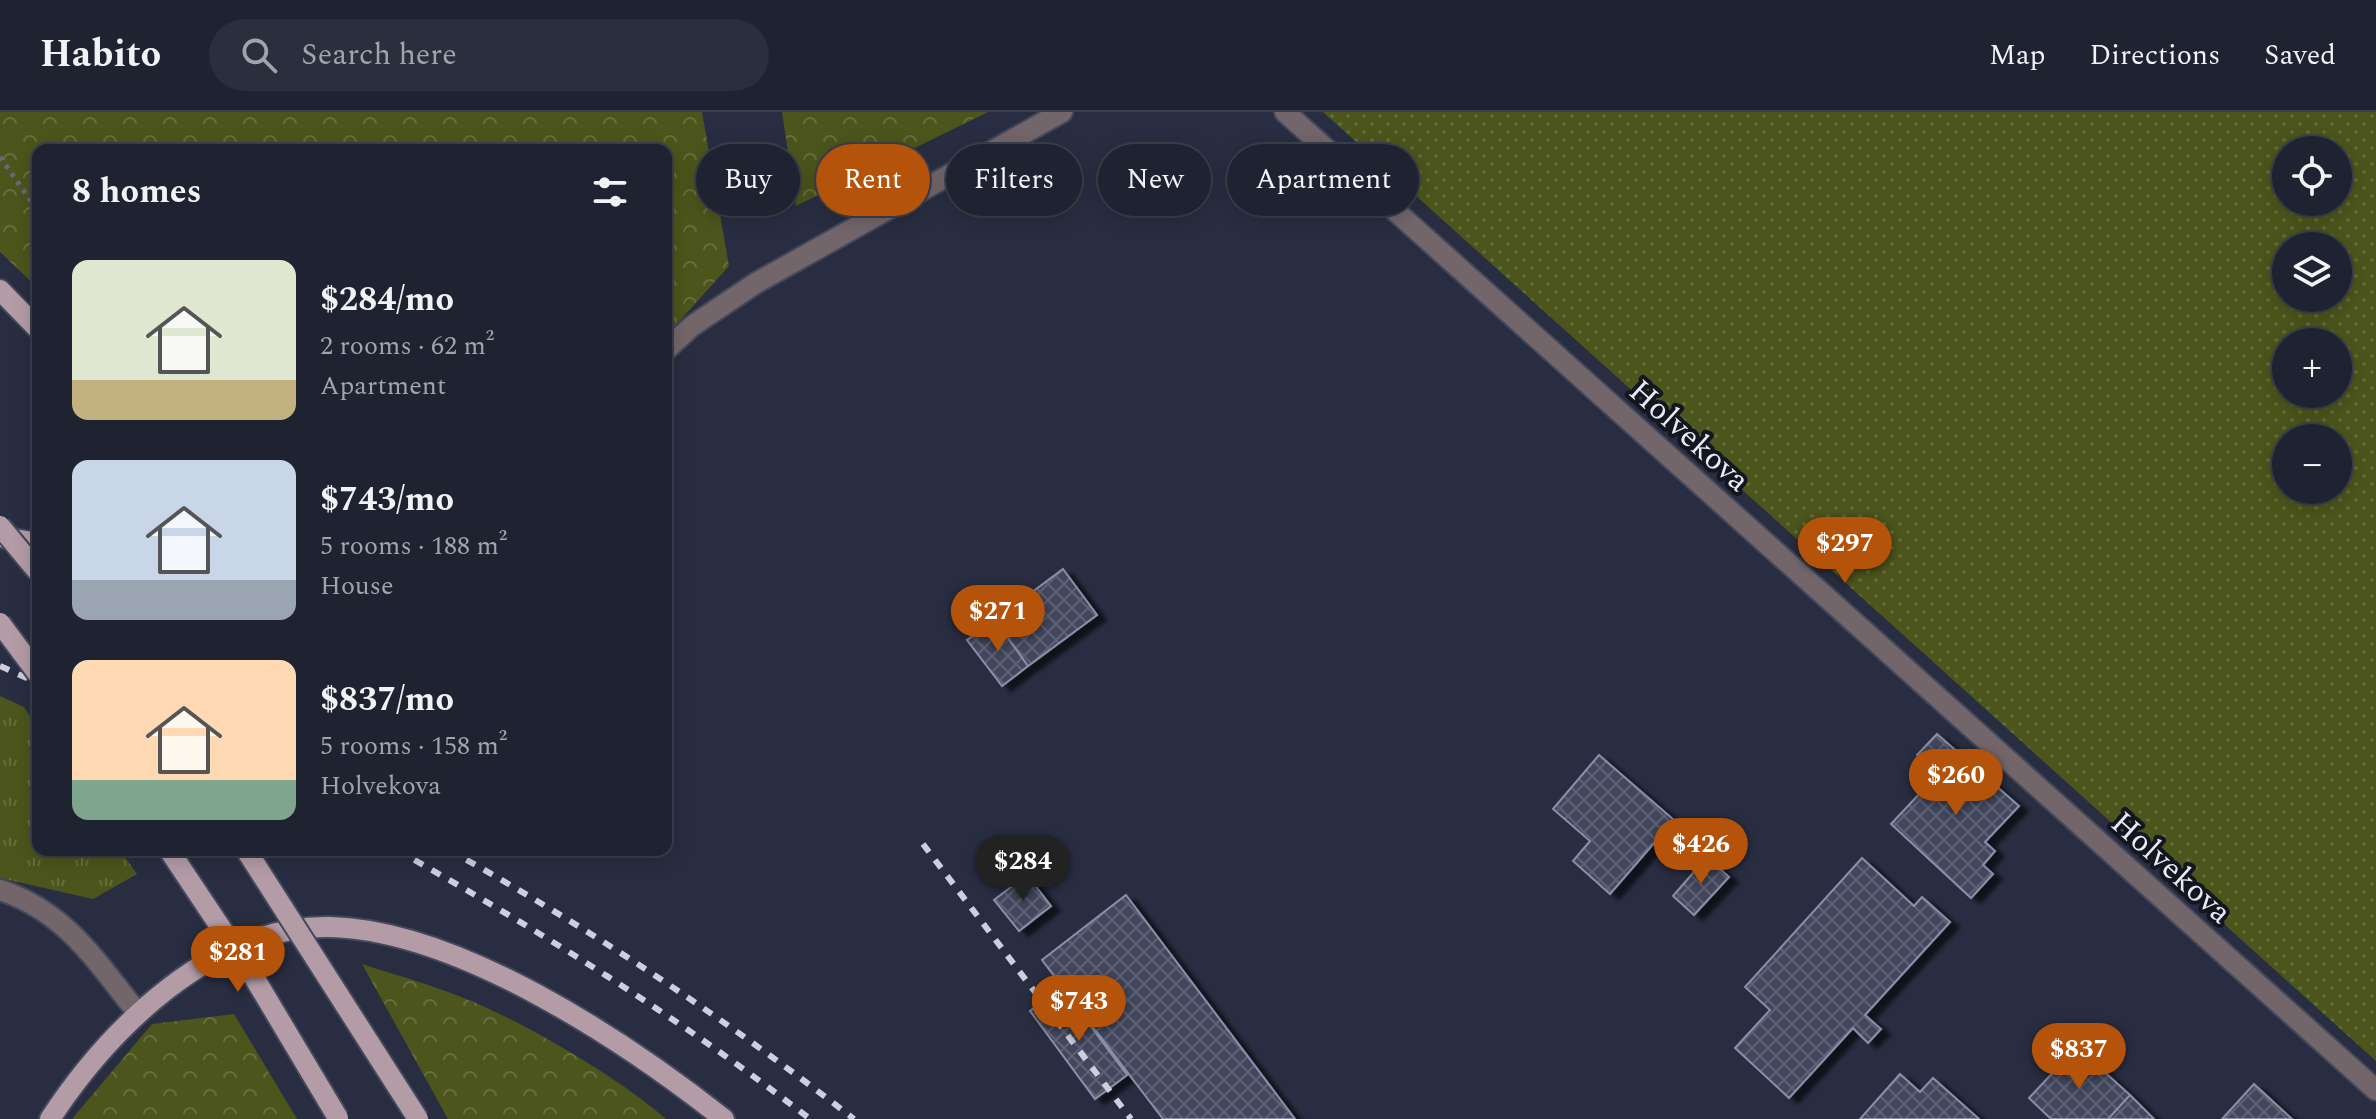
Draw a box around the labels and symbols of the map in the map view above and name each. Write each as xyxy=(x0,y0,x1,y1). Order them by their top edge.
street label: Holvekova xyxy=(1617,368,1761,504)
pin: $297 xyxy=(1798,517,1892,585)
pin: $271 xyxy=(951,585,1045,653)
pin: $260 xyxy=(1909,749,2003,817)
street label: Holvekova xyxy=(2099,800,2243,936)
pin: $426 xyxy=(1654,818,1748,886)
pin: $284 xyxy=(976,835,1070,903)
pin: $281 xyxy=(191,926,285,994)
pin: $743 xyxy=(1032,975,1126,1043)
pin: $837 xyxy=(2032,1023,2126,1091)

